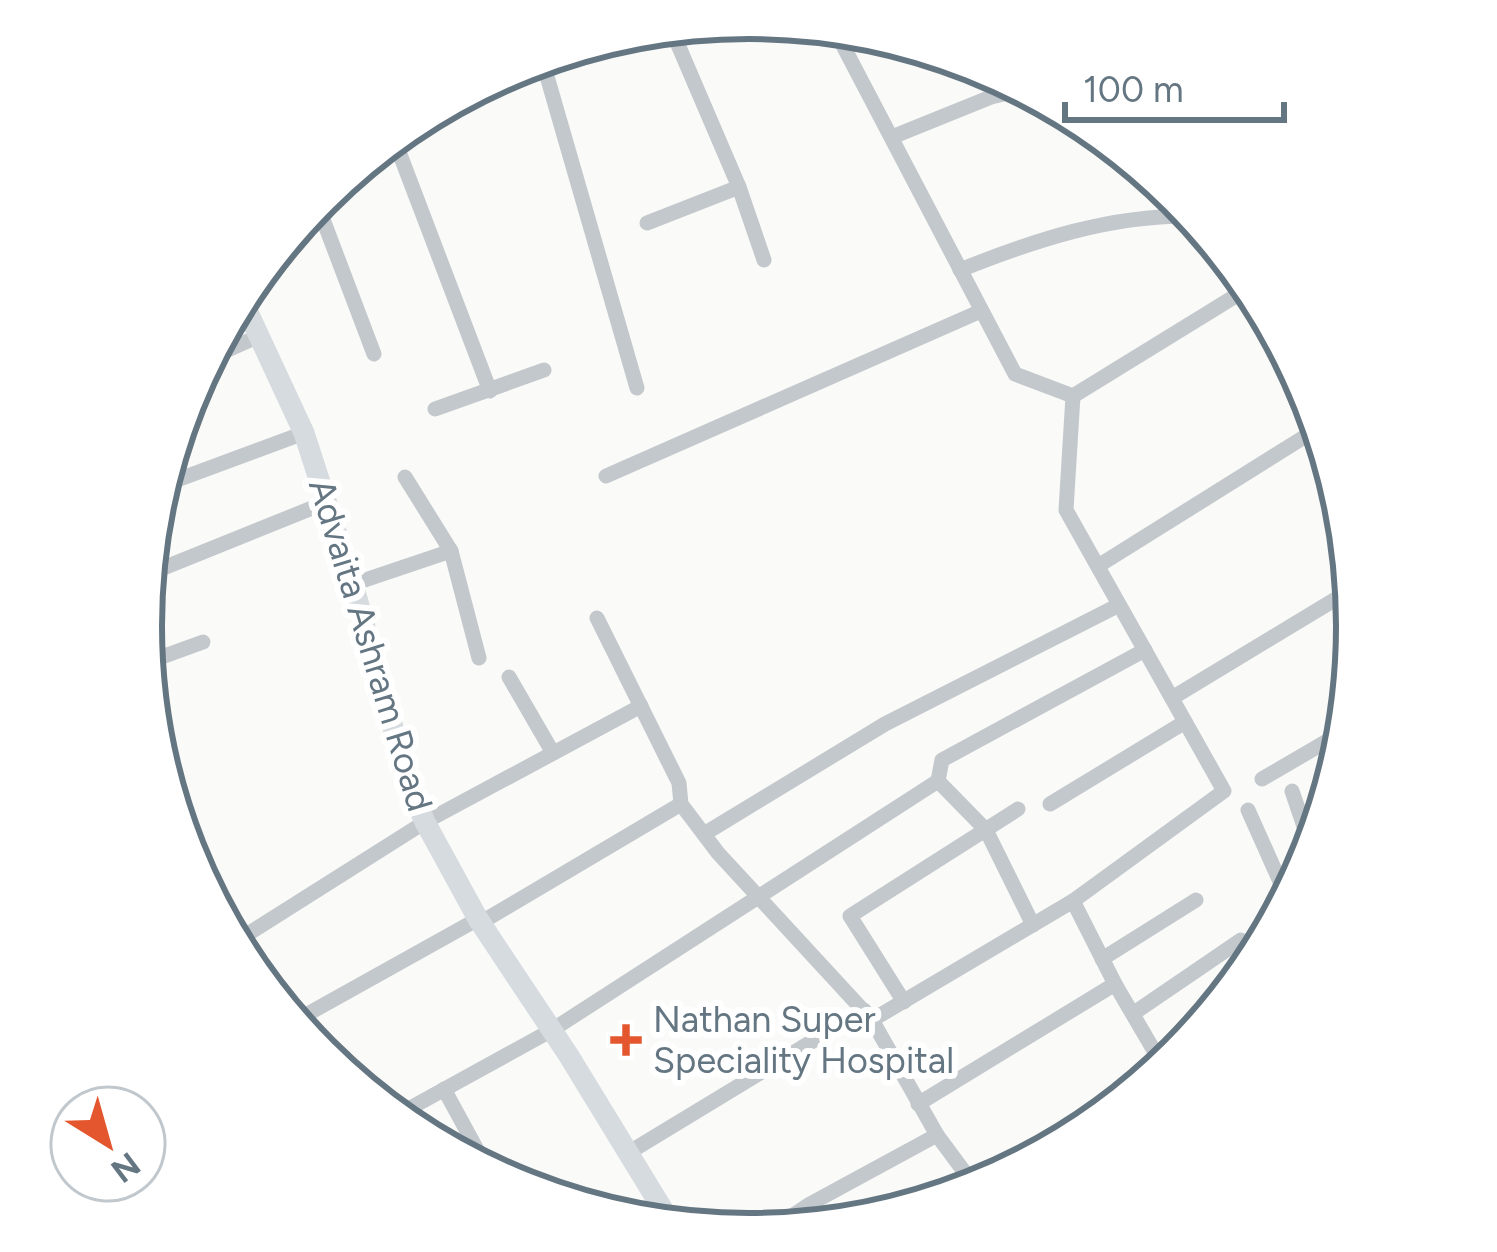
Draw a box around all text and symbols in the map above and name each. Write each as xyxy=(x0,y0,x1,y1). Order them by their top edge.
scale bar xyxy=(1065,48,1284,122)
text: 100 m xyxy=(1083,68,1184,111)
street label: Advaita Ashram Road xyxy=(300,474,442,816)
place label: Nathan Super Speciality Hospital xyxy=(653,998,954,1082)
marker: Nathan Super Speciality Hospital xyxy=(610,1024,642,1056)
north arrow xyxy=(48,1084,168,1204)
text: N xyxy=(104,1144,148,1191)

